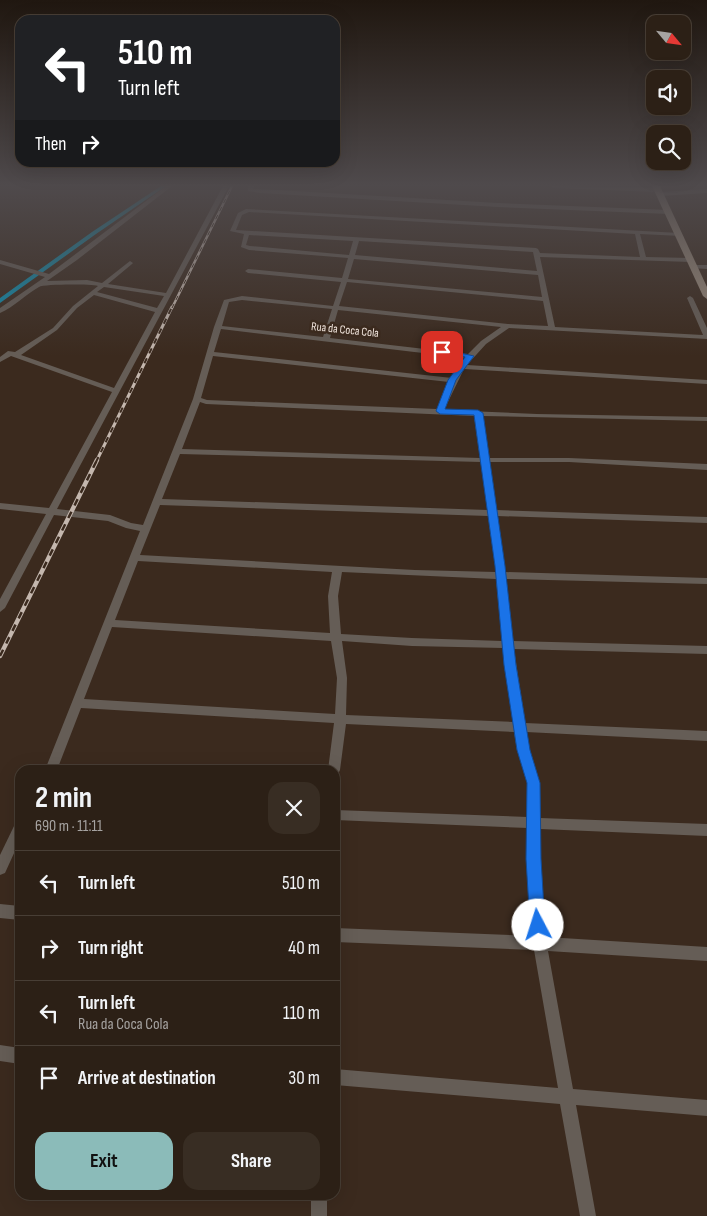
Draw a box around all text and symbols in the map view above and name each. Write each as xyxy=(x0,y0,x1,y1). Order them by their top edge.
north arrow xyxy=(646,15,691,60)
map controls xyxy=(646,15,691,170)
text: 510 m xyxy=(118,32,192,75)
icon: left xyxy=(35,35,100,100)
button: sound xyxy=(646,70,691,115)
text: Turn left xyxy=(118,75,180,102)
button: search xyxy=(646,125,691,170)
icon: right xyxy=(76,130,104,158)
text: Then xyxy=(35,133,66,156)
street label: Rua da Coca Cola xyxy=(310,319,380,341)
pin xyxy=(421,331,463,373)
icon: arrive xyxy=(428,338,456,366)
text: 2 min xyxy=(35,780,92,816)
button: close xyxy=(268,782,320,834)
text: 690 m · 11:11 xyxy=(35,817,103,836)
icon: left xyxy=(35,869,63,897)
text: Turn left xyxy=(78,872,135,895)
text: 510 m xyxy=(282,872,320,895)
position arrow xyxy=(511,898,563,950)
icon: right xyxy=(35,934,63,962)
text: Turn right xyxy=(78,937,143,960)
text: 40 m xyxy=(288,937,320,960)
text: Turn left xyxy=(78,992,135,1015)
icon: left xyxy=(35,999,63,1027)
text: 110 m xyxy=(283,1002,320,1025)
text: Rua da Coca Cola xyxy=(78,1015,169,1034)
icon: arrive xyxy=(35,1064,63,1092)
text: Arrive at destination xyxy=(78,1067,216,1090)
text: 30 m xyxy=(288,1067,320,1090)
button: Exit xyxy=(35,1132,173,1190)
button: Share xyxy=(183,1132,320,1190)

